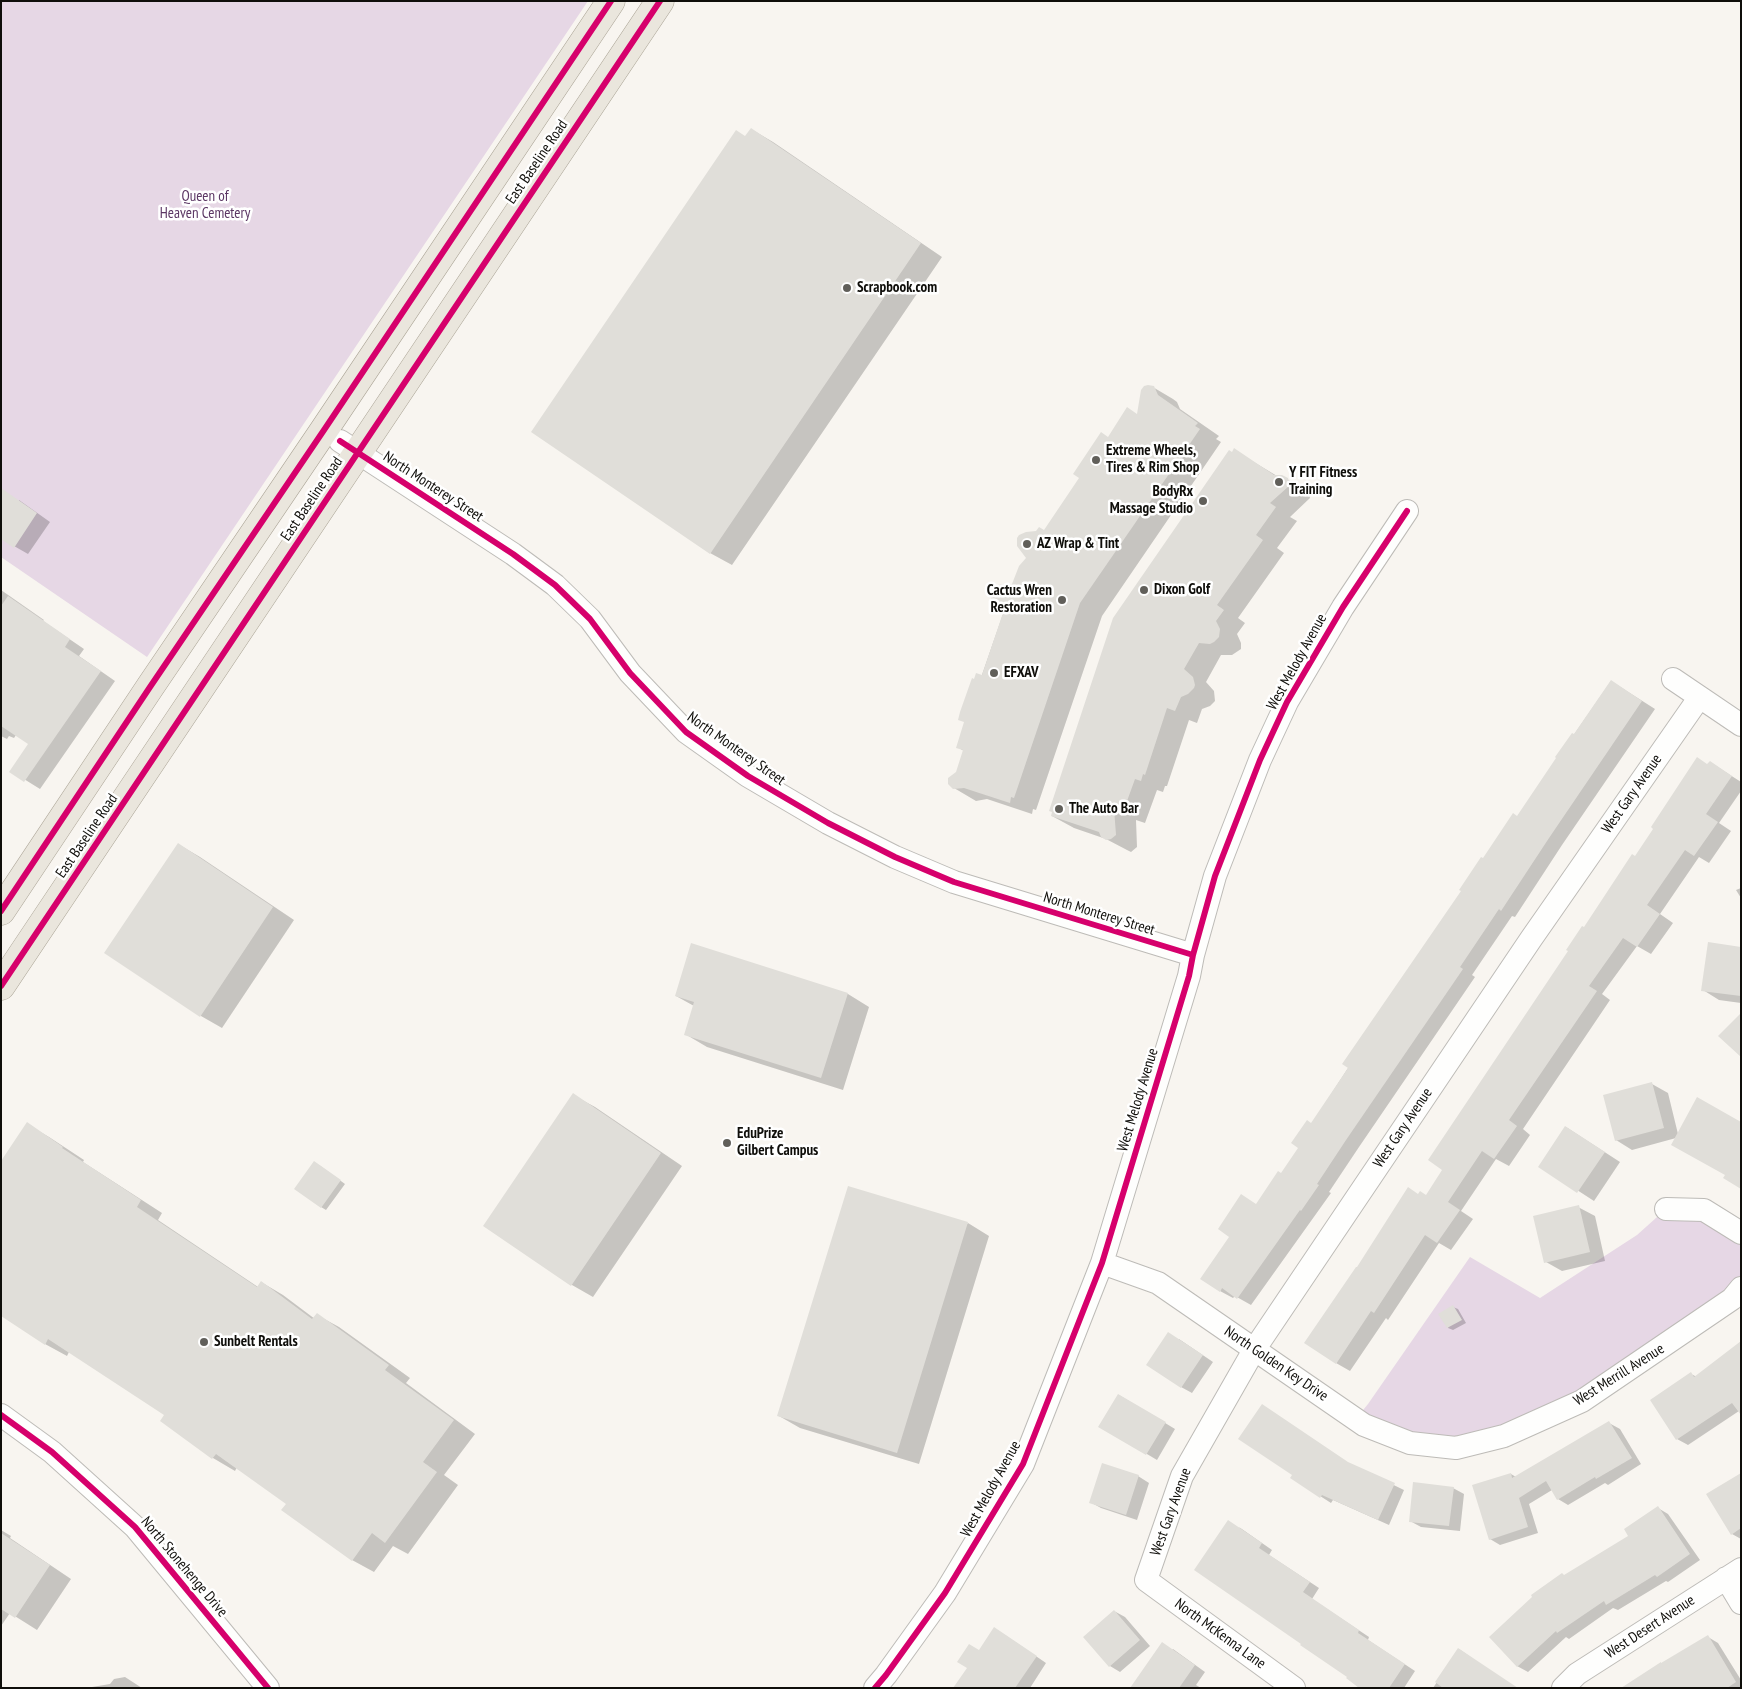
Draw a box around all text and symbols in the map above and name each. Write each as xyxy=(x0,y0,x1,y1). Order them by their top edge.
street label: East Baseline Road xyxy=(502,117,572,207)
park label: Queen of Heaven Cemetery xyxy=(160,188,250,223)
place label: Scrapbook.com xyxy=(857,279,937,297)
marker: Scrapbook.com xyxy=(841,282,853,294)
place label: Extreme Wheels, Tires & Rim Shop xyxy=(1106,442,1199,477)
street label: North Monterey Street xyxy=(380,448,486,526)
street label: East Baseline Road xyxy=(277,454,347,544)
marker: Extreme Wheels, Tires & Rim Shop xyxy=(1090,454,1102,466)
place label: Y FIT Fitness Training xyxy=(1289,464,1357,499)
marker: Y FIT Fitness Training xyxy=(1273,476,1285,488)
place label: BodyRx Massage Studio xyxy=(1110,483,1193,518)
marker: BodyRx Massage Studio xyxy=(1197,495,1209,507)
place label: AZ Wrap & Tint xyxy=(1037,535,1119,553)
marker: AZ Wrap & Tint xyxy=(1021,538,1033,550)
place label: Dixon Golf xyxy=(1154,581,1210,599)
place label: Cactus Wren Restoration xyxy=(987,582,1052,617)
marker: Dixon Golf xyxy=(1138,584,1150,596)
marker: Cactus Wren Restoration xyxy=(1056,594,1068,606)
street label: West Melody Avenue xyxy=(1263,611,1331,713)
place label: EFXAV xyxy=(1004,664,1038,682)
marker: EFXAV xyxy=(988,667,1000,679)
street label: North Monterey Street xyxy=(683,708,789,790)
street label: West Gary Avenue xyxy=(1598,751,1666,837)
street label: East Baseline Road xyxy=(52,791,122,881)
place label: The Auto Bar xyxy=(1069,800,1139,818)
marker: The Auto Bar xyxy=(1053,803,1065,815)
street label: North Monterey Street xyxy=(1041,888,1157,940)
street label: West Melody Avenue xyxy=(1114,1046,1162,1154)
street label: West Gary Avenue xyxy=(1370,1085,1436,1171)
place label: EduPrize Gilbert Campus xyxy=(737,1125,818,1160)
marker: EduPrize Gilbert Campus xyxy=(721,1137,733,1149)
street label: North Golden Key Drive xyxy=(1221,1323,1331,1405)
place label: Sunbelt Rentals xyxy=(214,1333,298,1351)
marker: Sunbelt Rentals xyxy=(198,1336,210,1348)
street label: West Merrill Avenue xyxy=(1570,1340,1668,1410)
street label: West Melody Avenue xyxy=(957,1438,1025,1540)
street label: West Gary Avenue xyxy=(1147,1466,1195,1558)
street label: North Stonehenge Drive xyxy=(137,1513,231,1621)
street label: West Desert Avenue xyxy=(1602,1591,1698,1663)
street label: North McKenna Lane xyxy=(1171,1595,1269,1673)

